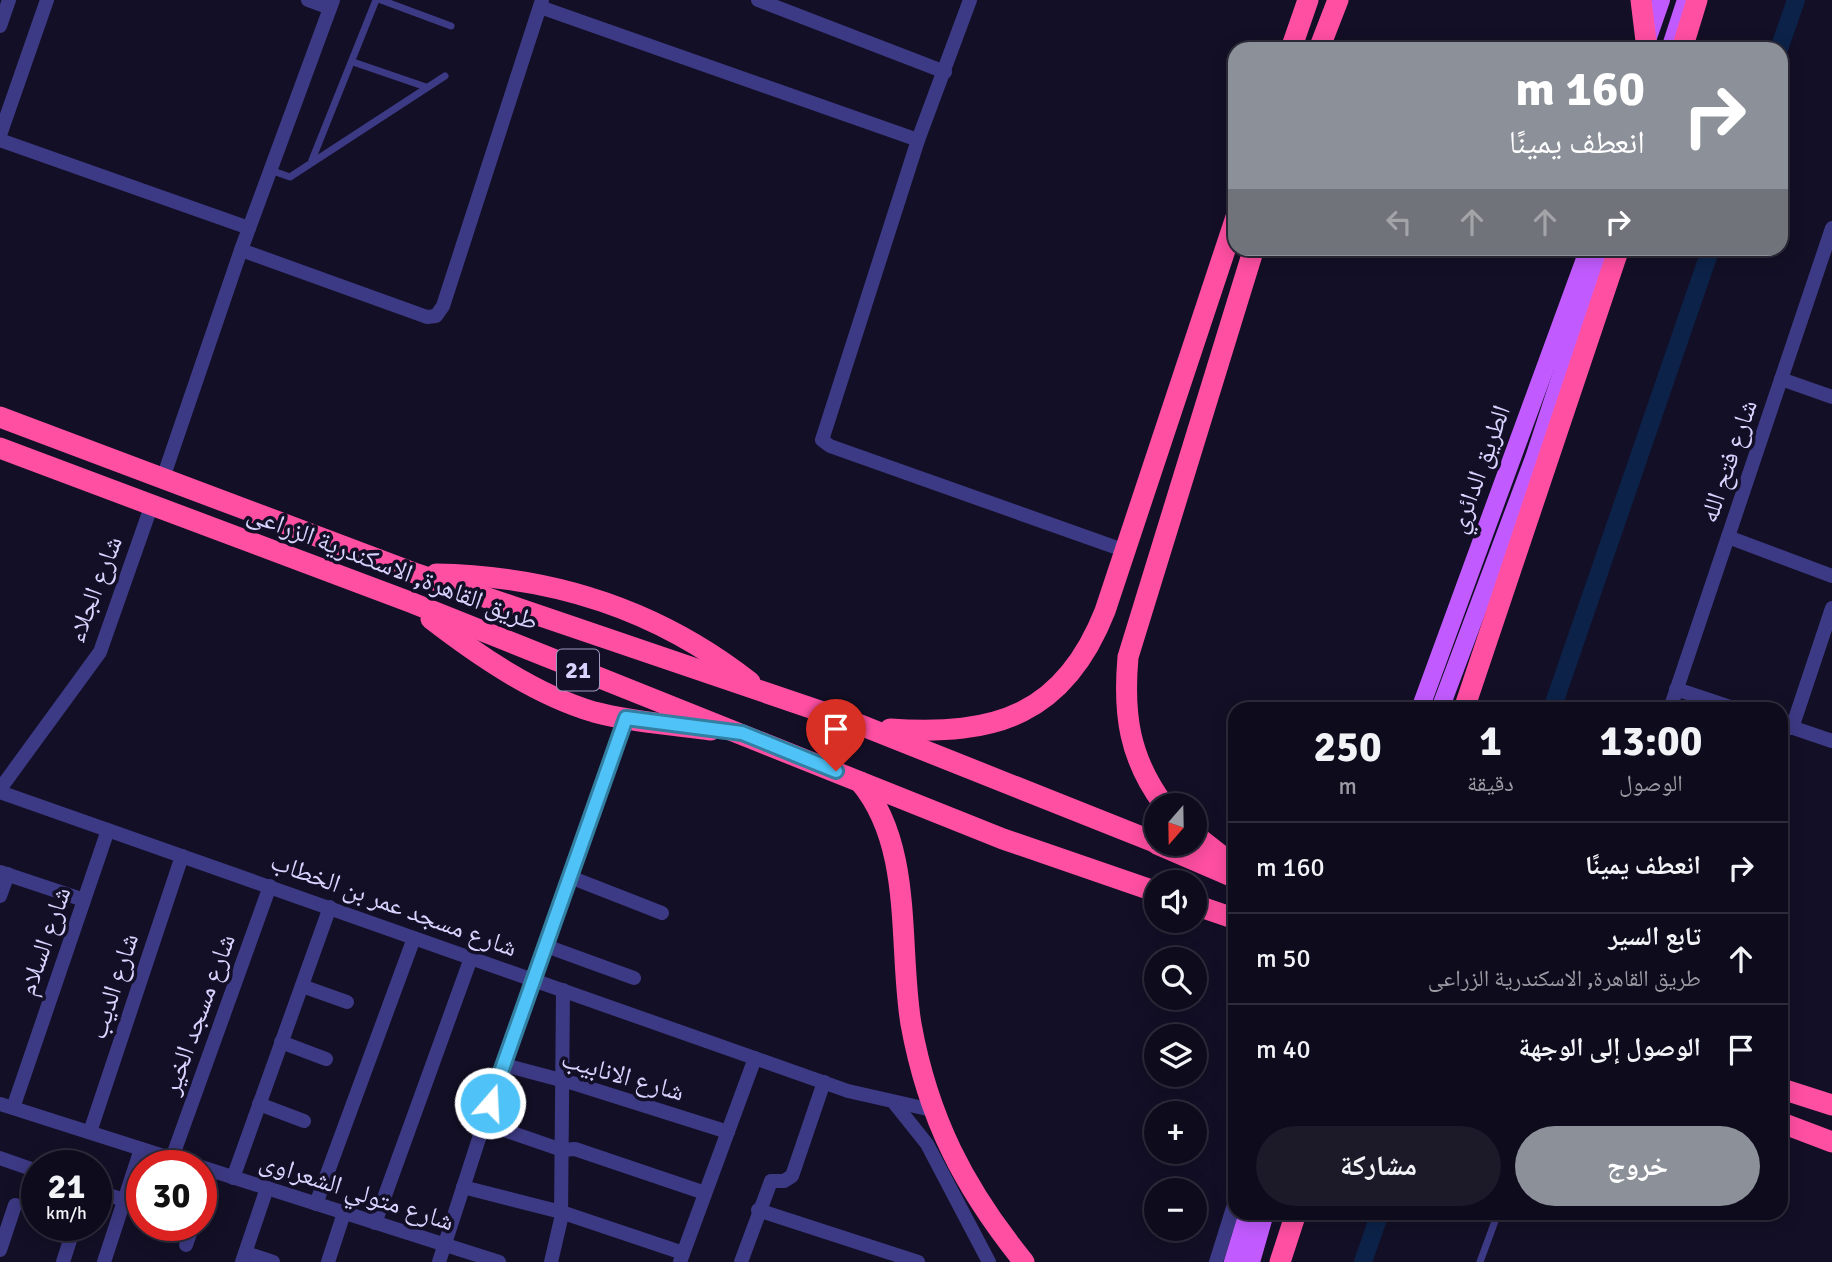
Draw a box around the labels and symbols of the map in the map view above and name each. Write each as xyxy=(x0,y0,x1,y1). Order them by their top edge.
street label: شارع فتح الله xyxy=(1693,395,1765,527)
street label: الطريق الدائري xyxy=(1442,401,1521,539)
street label: طريق القاهرة, الاسكندرية الزراعى xyxy=(243,498,543,638)
street label: شارع الجلاء xyxy=(60,532,130,647)
road number: 21 xyxy=(557,650,599,690)
pin xyxy=(806,699,866,771)
north arrow xyxy=(1144,793,1208,856)
street label: شارع مسجد عمر بن الخطاب xyxy=(266,845,521,964)
street label: شارع السلام xyxy=(11,883,79,1000)
street label: شارع الديب xyxy=(82,929,146,1043)
street label: شارع مسجد الخير xyxy=(155,930,243,1100)
street label: شارع الانابيب xyxy=(558,1043,688,1109)
position arrow xyxy=(453,1066,527,1140)
street label: شارع متولي الشعراوى xyxy=(254,1145,458,1242)
speed limit sign: 30 xyxy=(126,1150,217,1241)

